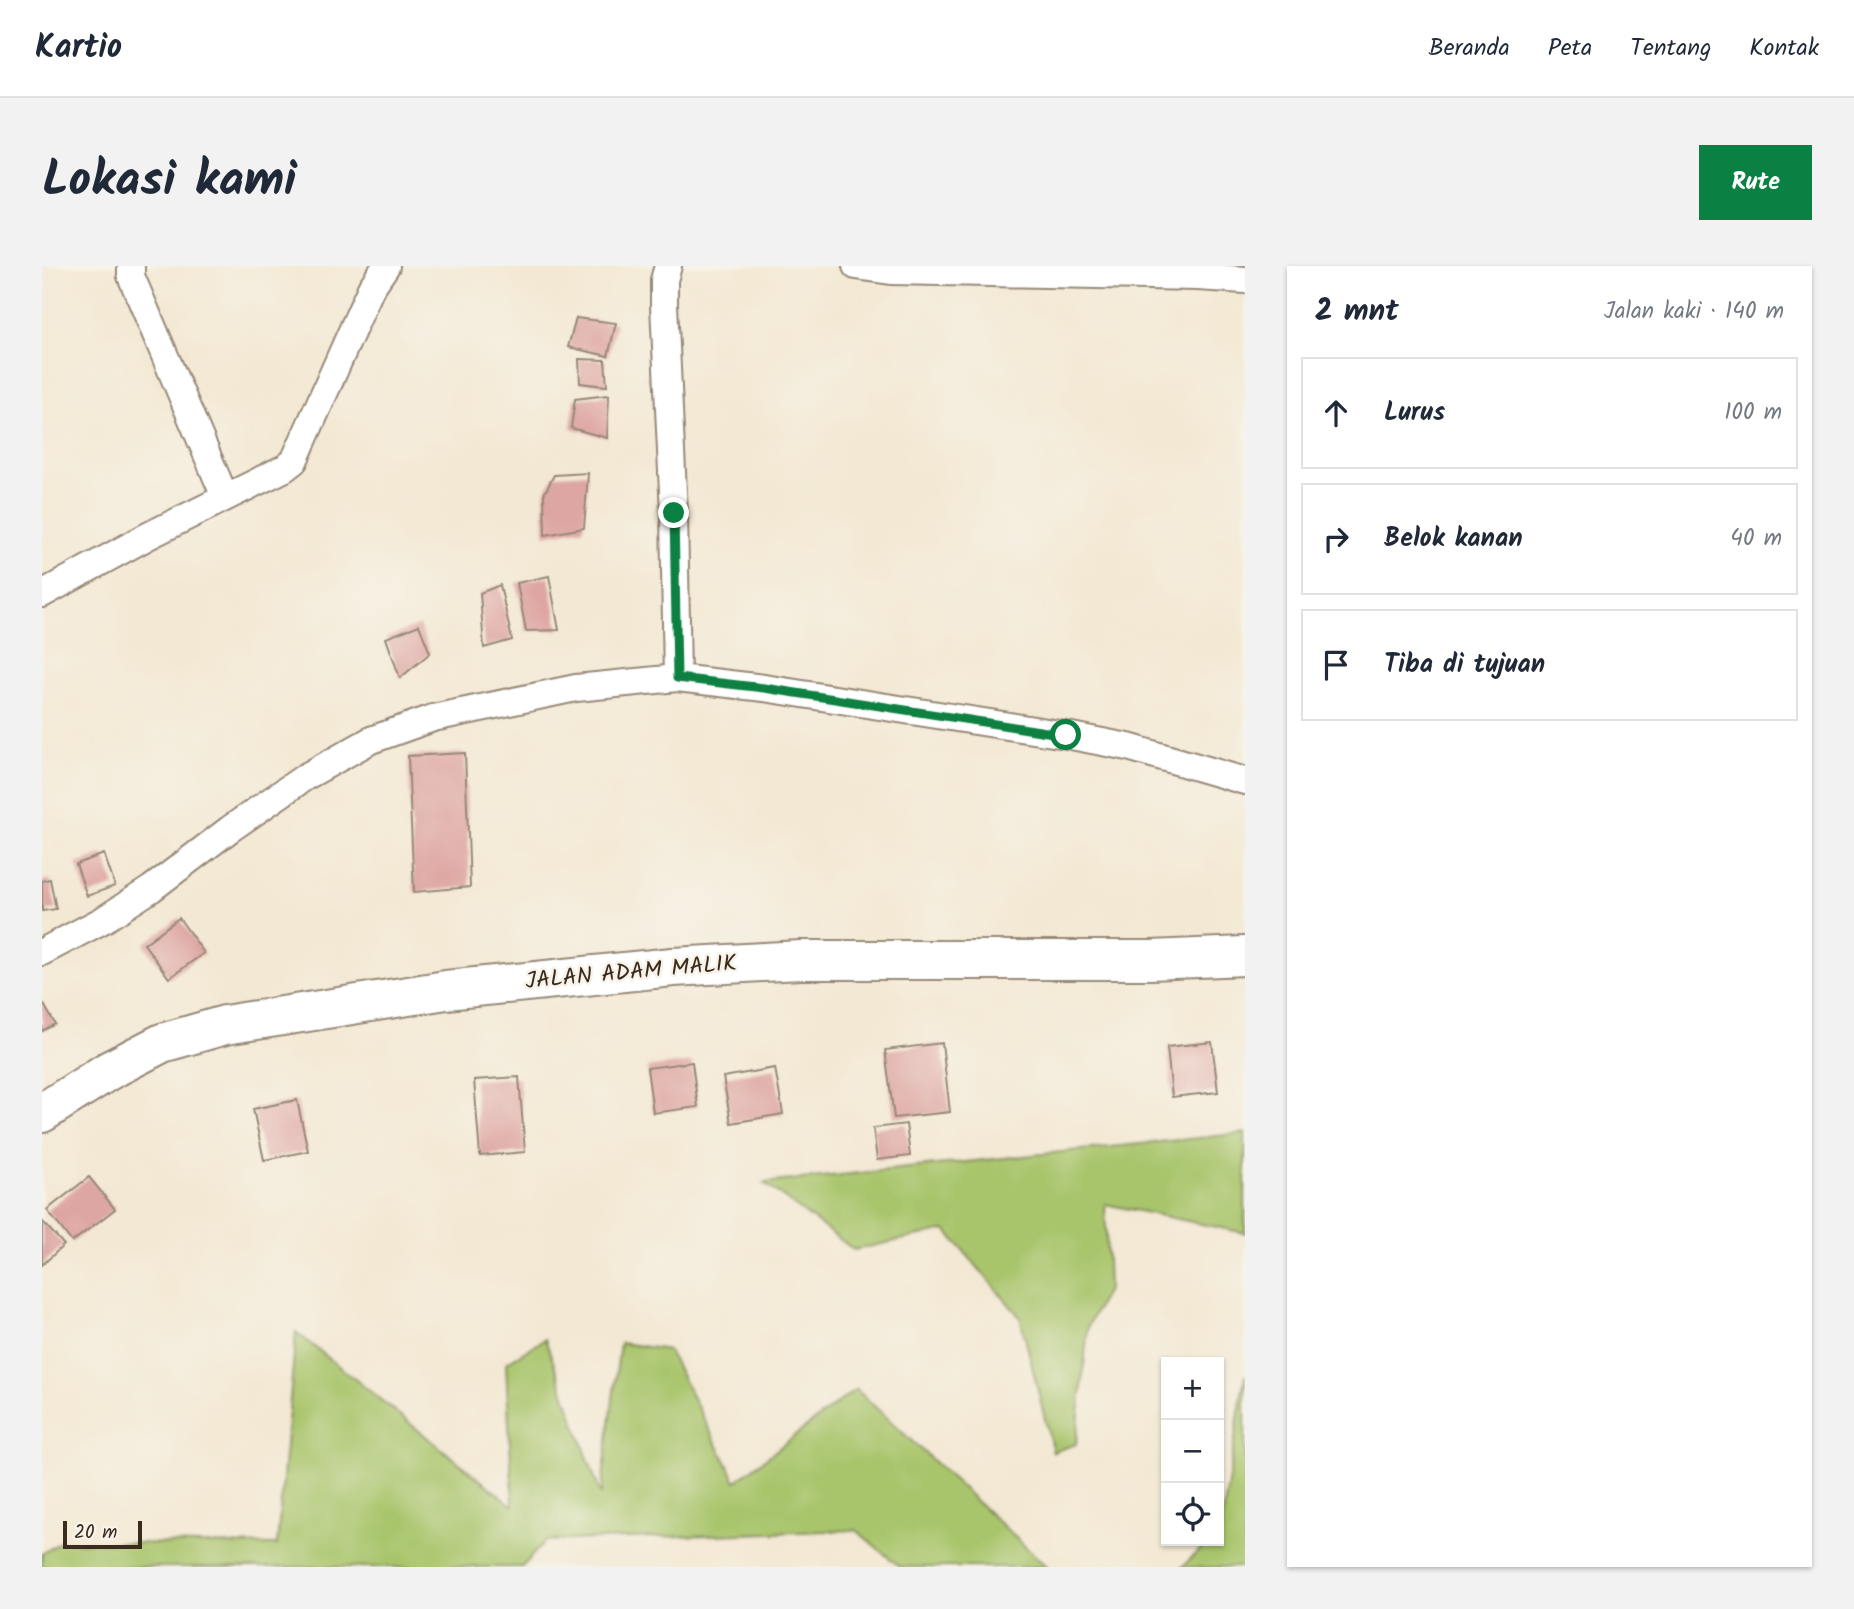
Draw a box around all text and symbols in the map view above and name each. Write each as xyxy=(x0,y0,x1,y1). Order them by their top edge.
text: Kartio xyxy=(35,22,122,75)
text: Beranda xyxy=(1428,29,1510,68)
text: Peta xyxy=(1548,29,1592,68)
text: Tentang xyxy=(1630,29,1711,68)
text: Kontak xyxy=(1749,29,1819,68)
text: Lokasi kami xyxy=(42,143,297,221)
button: Rute xyxy=(1699,145,1812,220)
text: 2 mnt xyxy=(1315,288,1399,336)
text: Jalan kaki · 140 m xyxy=(1604,294,1784,330)
text: Lurus xyxy=(1384,392,1445,434)
icon: ahead xyxy=(1317,394,1355,432)
text: 100 m xyxy=(1724,395,1782,431)
route end xyxy=(658,497,689,528)
text: Belok kanan xyxy=(1384,518,1523,560)
icon: right xyxy=(1317,520,1355,558)
text: 40 m xyxy=(1730,521,1782,557)
text: Tiba di tujuan xyxy=(1384,644,1545,686)
icon: arrive xyxy=(1317,646,1355,684)
route start xyxy=(1050,719,1081,750)
street label: JALAN ADAM MALIK xyxy=(524,946,738,1000)
map controls xyxy=(1161,1357,1224,1546)
button: + xyxy=(1161,1357,1224,1420)
button: − xyxy=(1161,1420,1224,1483)
button: locate xyxy=(1161,1483,1224,1546)
scale bar xyxy=(63,1518,142,1550)
text: 20 m xyxy=(74,1518,117,1548)

